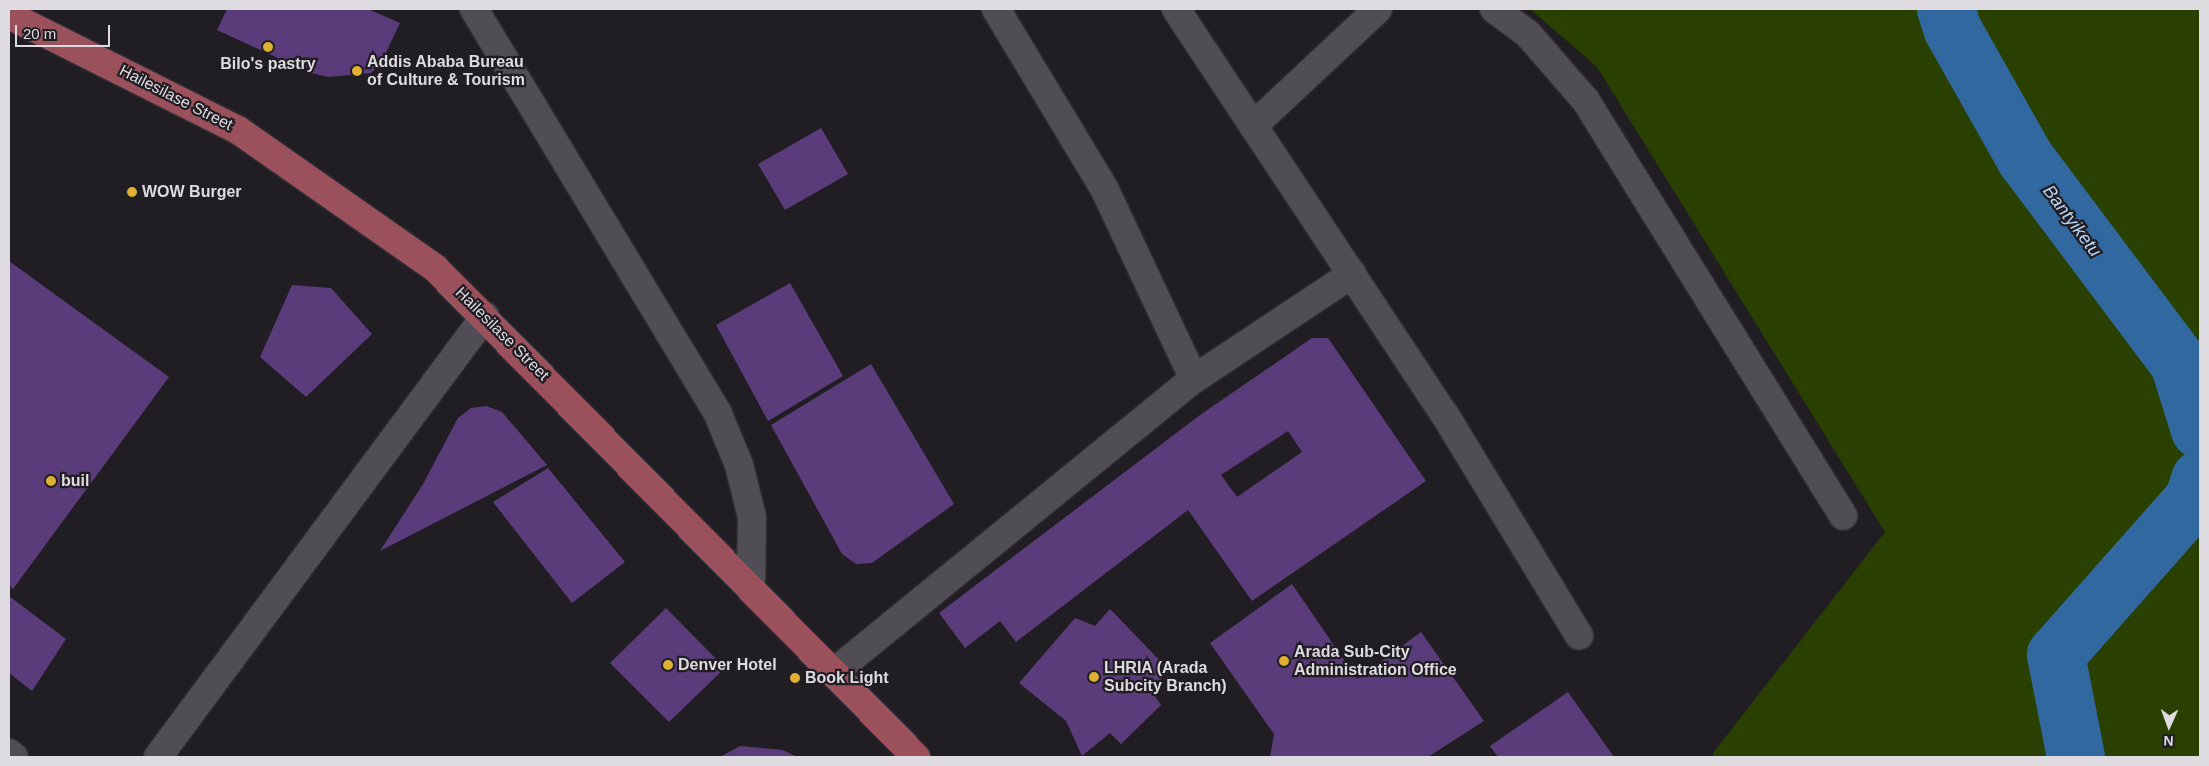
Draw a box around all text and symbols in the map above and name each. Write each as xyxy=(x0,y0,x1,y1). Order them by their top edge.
scale bar xyxy=(18,15,112,47)
text: 20 m xyxy=(23,25,56,42)
marker: Bilo's pastry xyxy=(262,41,274,53)
place label: Addis Ababa Bureau of Culture & Tourism xyxy=(367,52,525,90)
place label: Bilo's pastry xyxy=(220,54,316,74)
street label: Hailesilase Street xyxy=(116,61,236,135)
marker: Addis Ababa Bureau of Culture & Tourism xyxy=(351,65,363,77)
water label: Bantyiketu xyxy=(2038,181,2106,261)
place label: WOW Burger xyxy=(142,182,242,202)
marker: WOW Burger xyxy=(126,186,138,198)
street label: Hailesilase Street xyxy=(451,283,553,385)
place label: buil xyxy=(61,471,89,491)
marker: buil xyxy=(45,475,57,487)
place label: Arada Sub-City Administration Office xyxy=(1294,642,1457,680)
place label: Denver Hotel xyxy=(678,655,777,675)
marker: Arada Sub-City Administration Office xyxy=(1278,655,1290,667)
place label: LHRIA (Arada Subcity Branch) xyxy=(1104,658,1227,696)
marker: Denver Hotel xyxy=(662,659,674,671)
place label: Book Light xyxy=(805,668,889,688)
marker: LHRIA (Arada Subcity Branch) xyxy=(1088,671,1100,683)
marker: Book Light xyxy=(789,672,801,684)
north arrow xyxy=(2144,701,2194,751)
text: N xyxy=(2163,733,2174,749)

